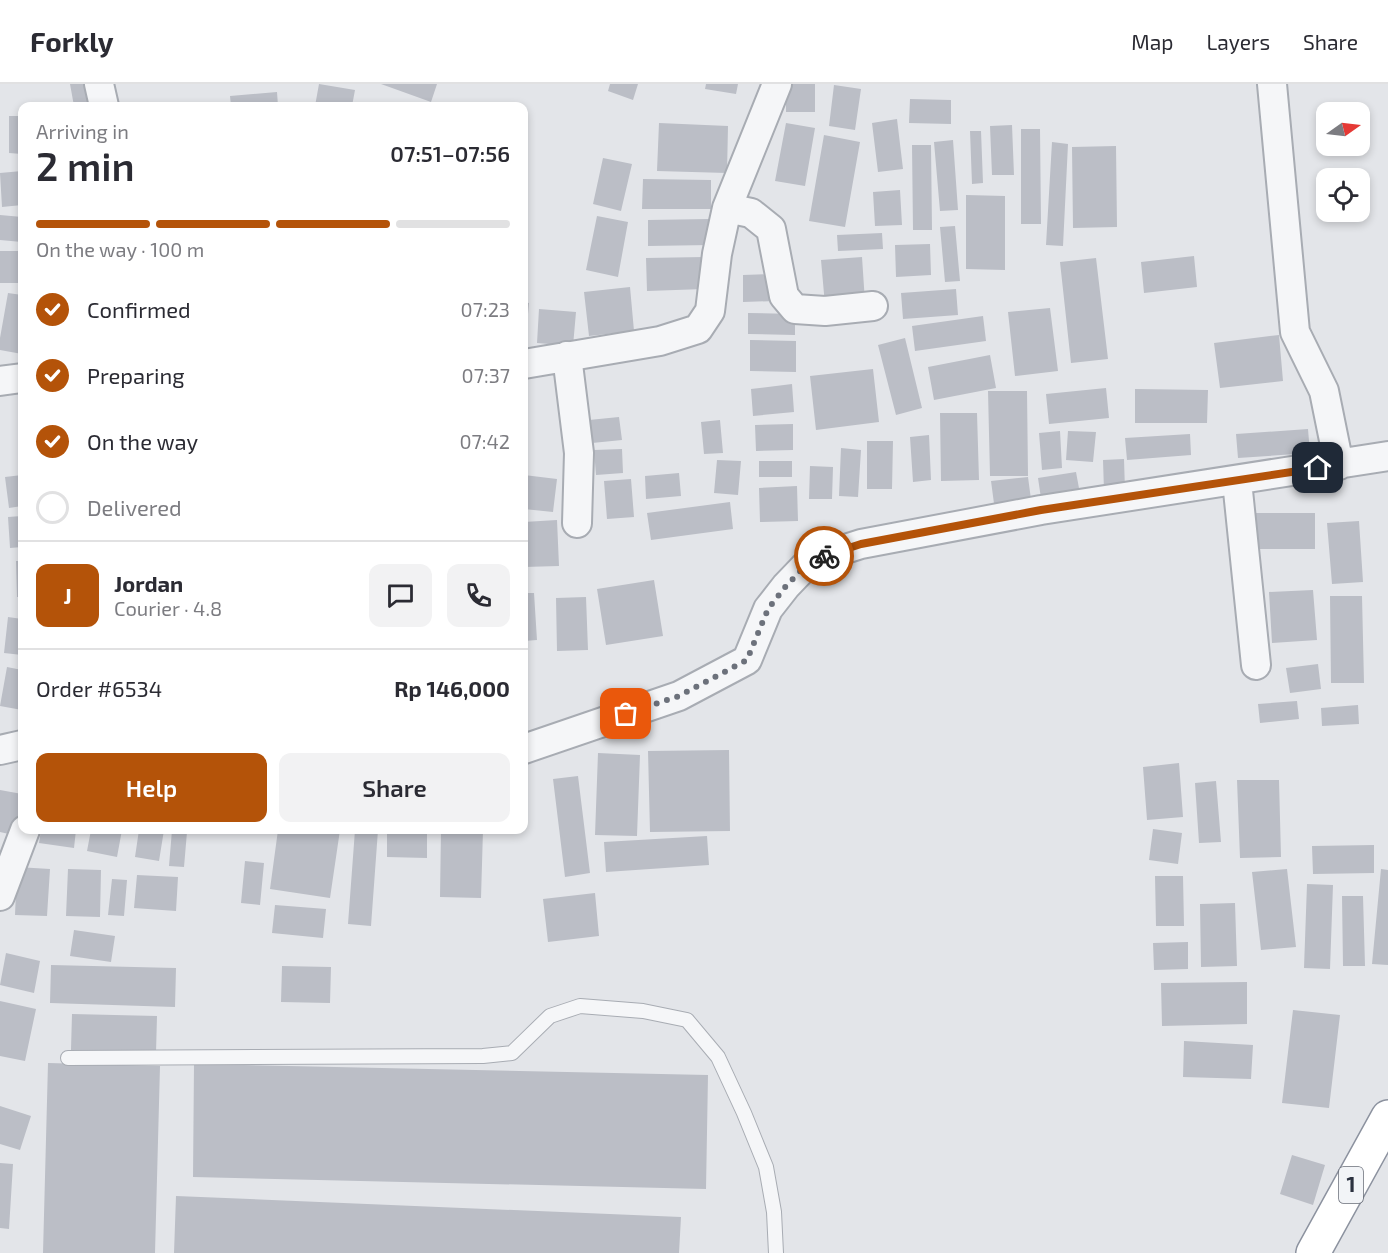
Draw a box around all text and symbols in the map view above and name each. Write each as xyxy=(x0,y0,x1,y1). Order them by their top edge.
text: Forkly xyxy=(30,24,114,58)
text: Map xyxy=(1131,29,1173,54)
text: Layers xyxy=(1206,29,1270,54)
text: Share xyxy=(1303,29,1358,54)
north arrow xyxy=(1316,102,1370,156)
map controls xyxy=(1316,102,1370,222)
text: Arriving in xyxy=(36,119,129,143)
text: 07:51–07:56 xyxy=(390,140,510,166)
text: 2 min xyxy=(36,142,135,189)
button: locate xyxy=(1316,168,1370,222)
text: On the way · 100 m xyxy=(36,237,204,261)
icon: check xyxy=(36,293,69,326)
text: Confirmed xyxy=(87,296,191,322)
text: 07:23 xyxy=(461,297,510,321)
icon: check xyxy=(36,359,69,392)
text: Preparing xyxy=(87,362,185,388)
text: 07:37 xyxy=(462,363,510,387)
icon: check xyxy=(36,425,69,458)
text: On the way xyxy=(87,428,198,454)
text: 07:42 xyxy=(459,429,510,453)
pin xyxy=(1292,442,1343,493)
icon: home xyxy=(1301,451,1334,484)
text: Delivered xyxy=(87,494,182,520)
courier xyxy=(794,526,854,586)
icon: bike xyxy=(808,540,841,573)
button: chat xyxy=(369,564,432,627)
button: phone xyxy=(447,564,510,627)
text: Jordan xyxy=(114,570,183,596)
text: J xyxy=(63,582,72,608)
text: Courier · 4.8 xyxy=(114,596,222,620)
text: Order #6534 xyxy=(36,675,162,701)
text: Rp 146,000 xyxy=(394,675,510,701)
pin xyxy=(600,688,651,739)
icon: bag xyxy=(609,697,642,730)
button: Help xyxy=(36,753,267,822)
button: Share xyxy=(279,753,510,822)
road number: 1 xyxy=(1339,1167,1363,1203)

